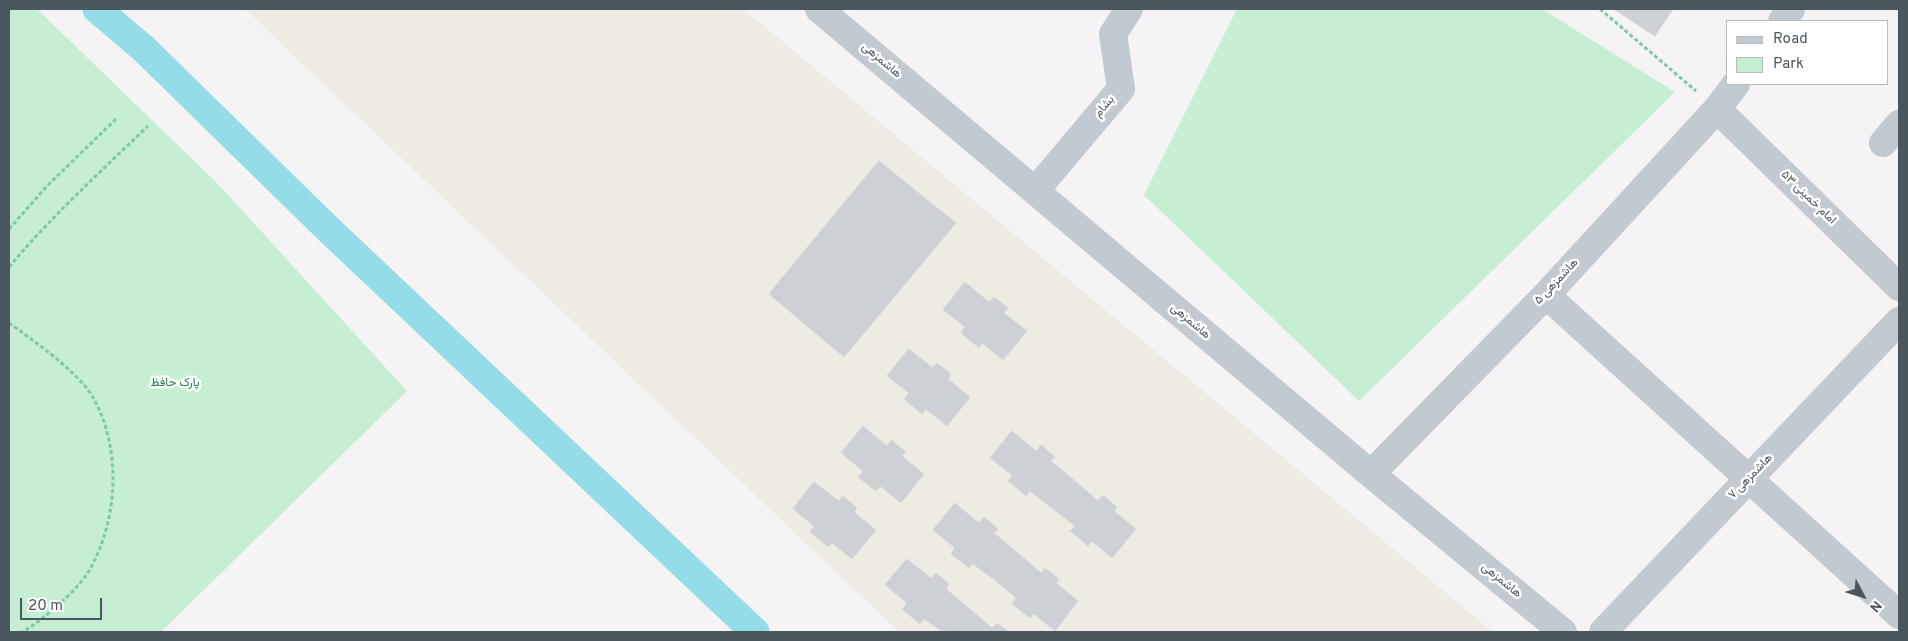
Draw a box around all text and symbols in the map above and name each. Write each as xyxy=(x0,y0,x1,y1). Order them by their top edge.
legend xyxy=(1726,20,1888,85)
text: Road xyxy=(1773,30,1808,49)
street label: هاشمزهی xyxy=(858,40,904,82)
text: Park xyxy=(1773,55,1804,74)
street label: بشام xyxy=(1092,93,1118,121)
street label: امام خمینی ۵۳ xyxy=(1777,168,1839,228)
street label: هاشمزهی ۵ xyxy=(1532,256,1582,308)
street label: هاشمزهی xyxy=(1167,301,1213,343)
park label: پارک حافظ xyxy=(150,377,200,391)
street label: هاشمزهی ۷ xyxy=(1726,451,1776,503)
street label: هاشمزهی xyxy=(1478,560,1524,602)
north arrow xyxy=(1838,571,1888,621)
scale bar xyxy=(22,588,105,620)
text: 20 m xyxy=(28,597,63,616)
text: N xyxy=(1865,597,1885,615)

